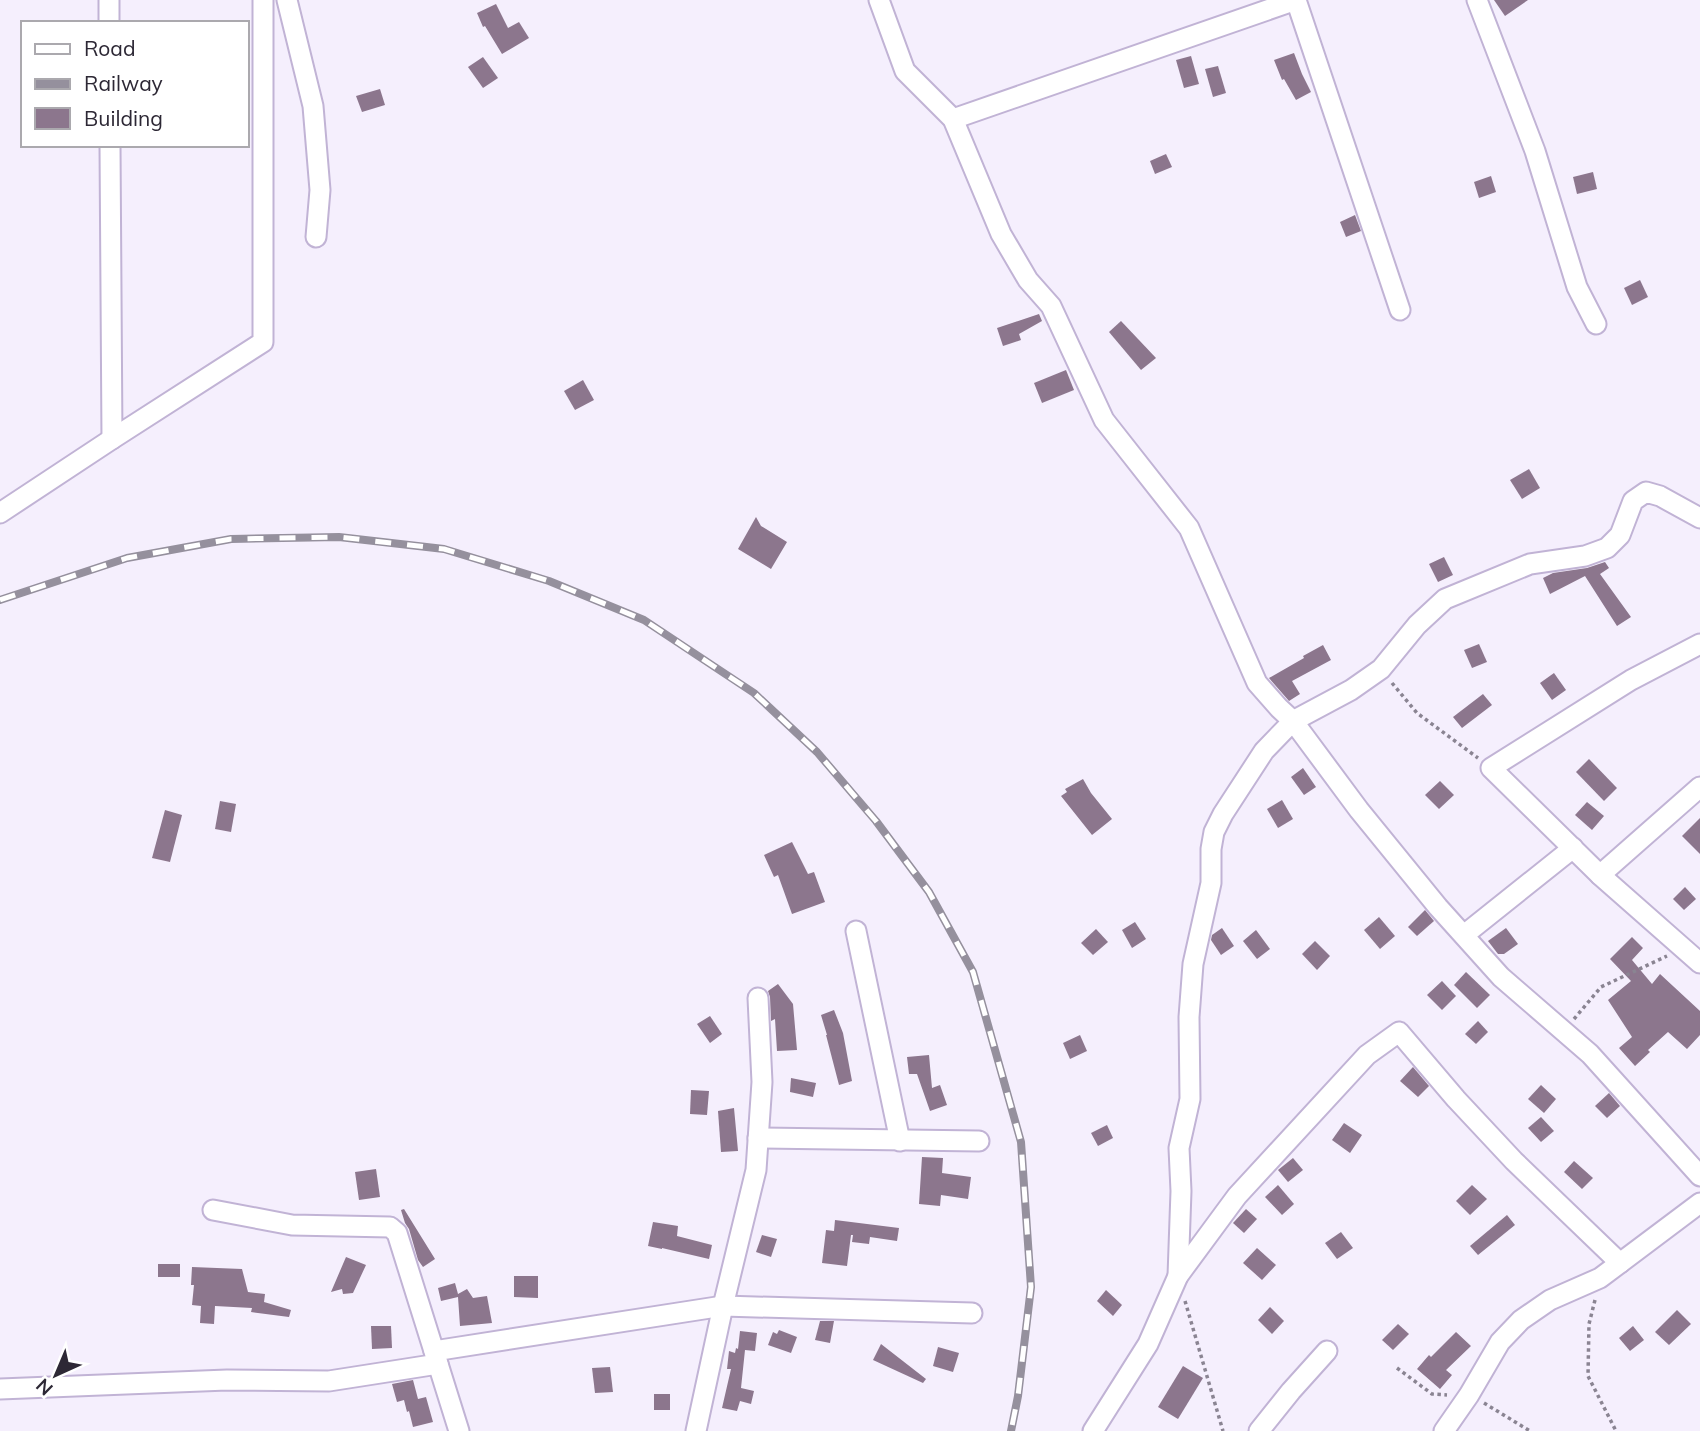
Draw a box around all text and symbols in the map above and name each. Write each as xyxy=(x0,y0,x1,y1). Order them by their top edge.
legend xyxy=(21,21,248,147)
text: Road xyxy=(84,35,135,61)
text: Railway xyxy=(84,70,163,96)
text: Building xyxy=(84,105,163,131)
north arrow xyxy=(21,1340,91,1410)
text: N xyxy=(31,1374,58,1401)

